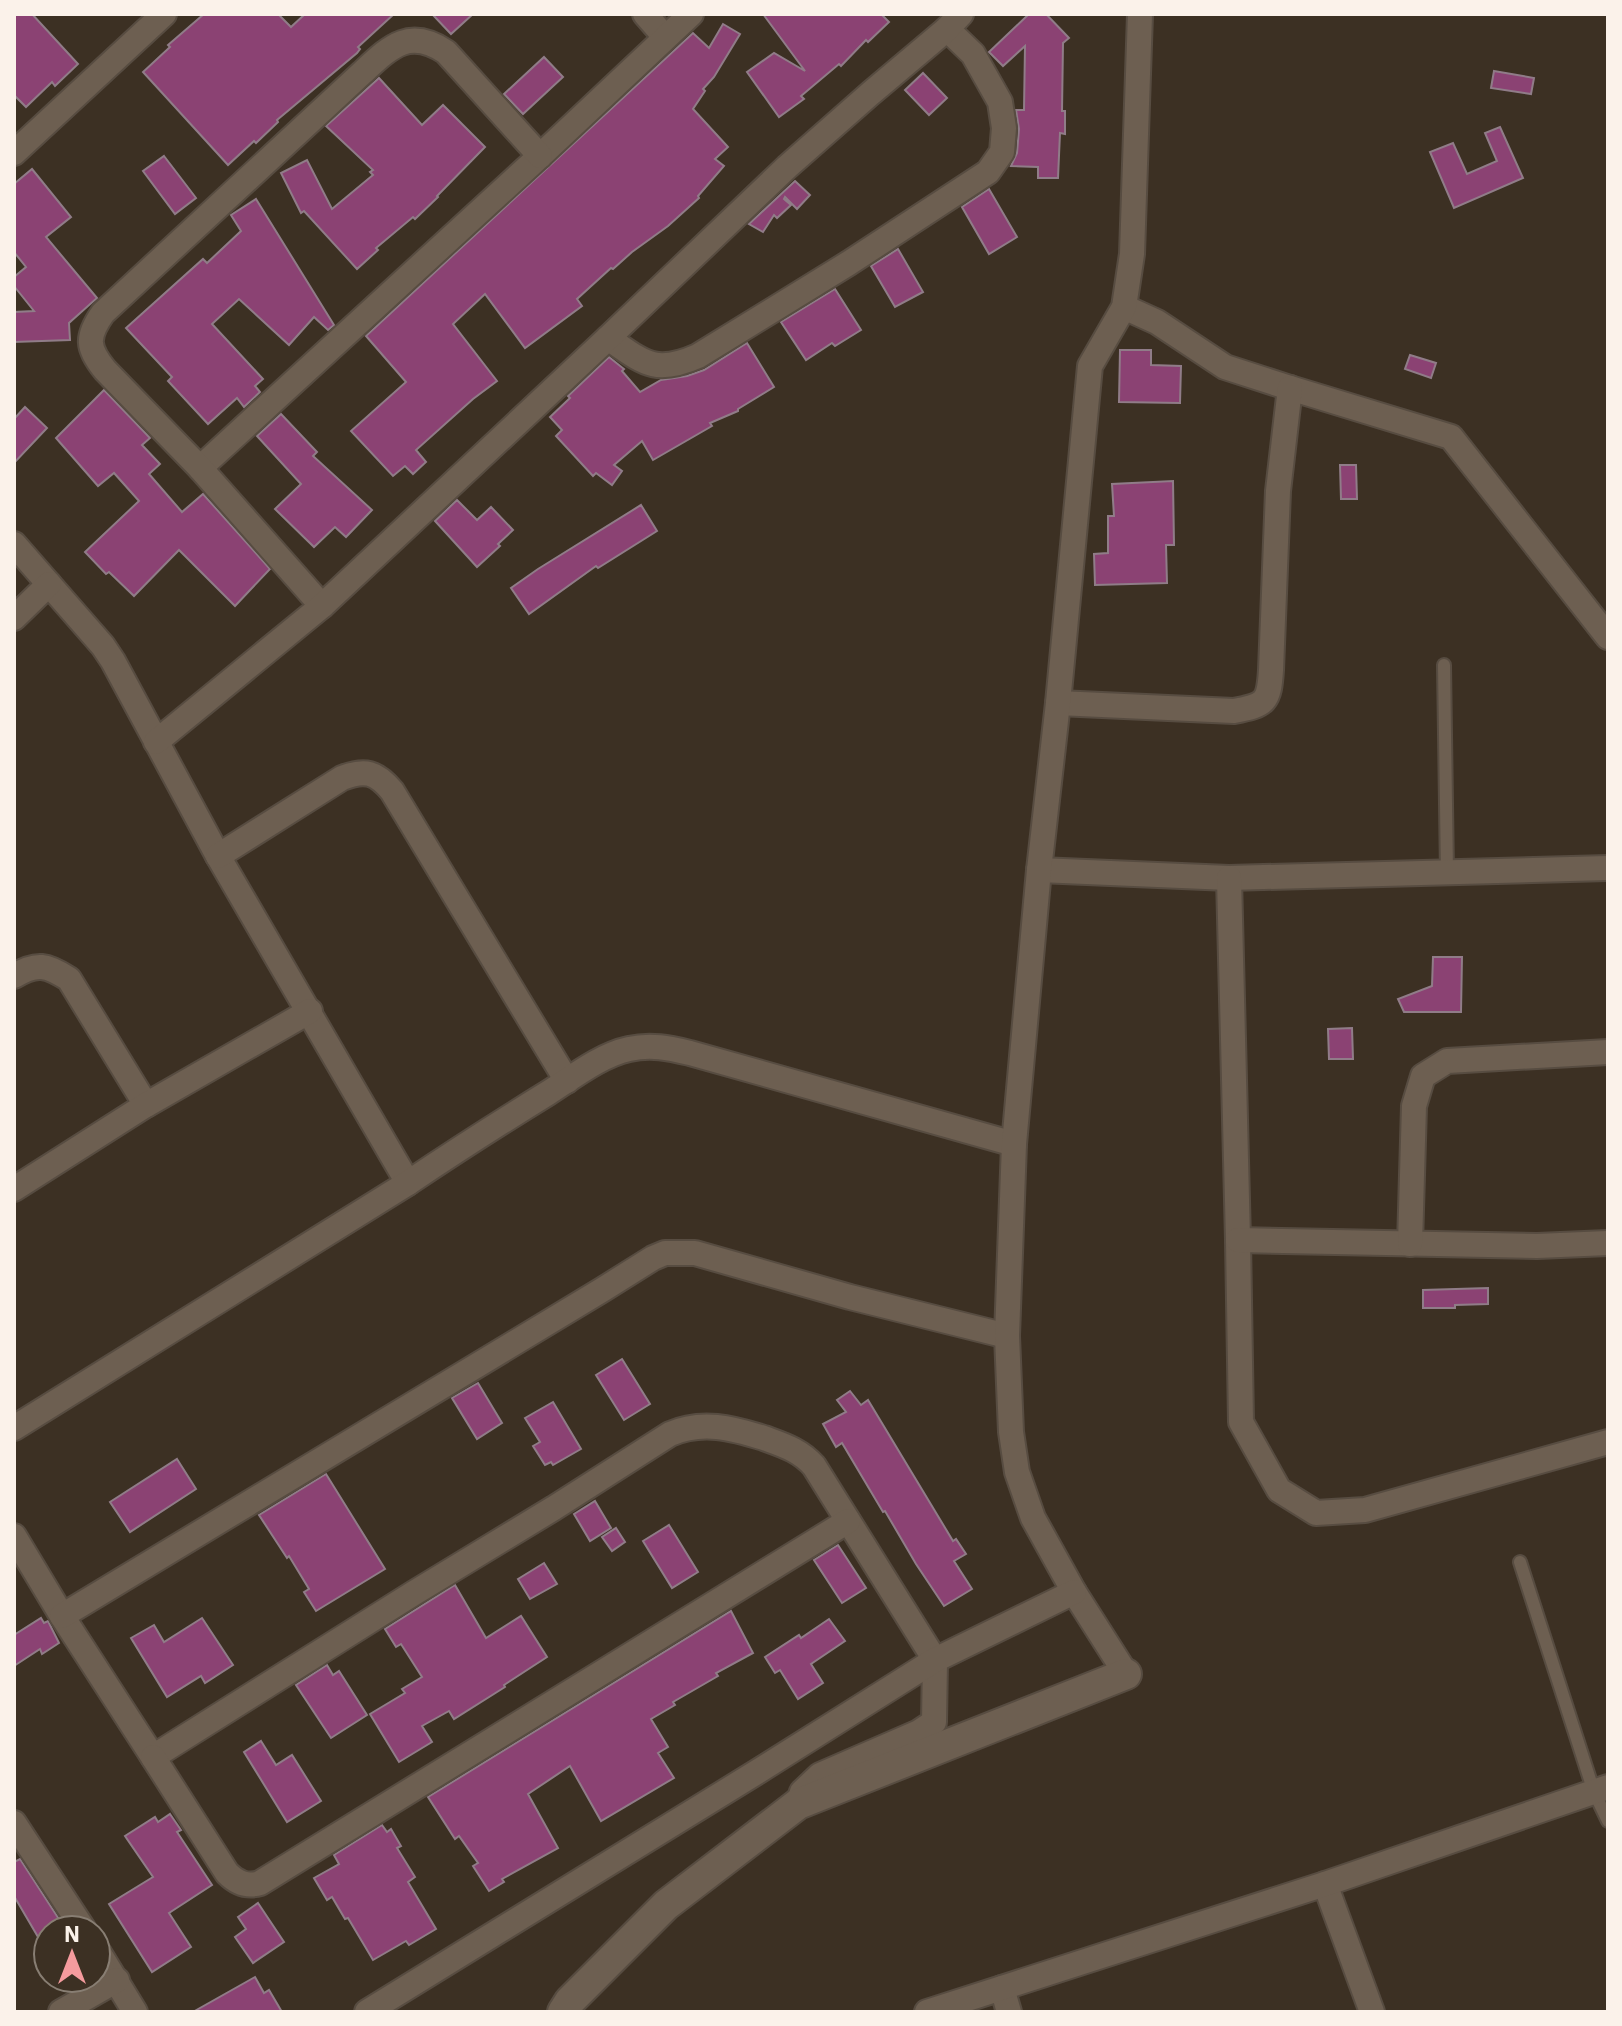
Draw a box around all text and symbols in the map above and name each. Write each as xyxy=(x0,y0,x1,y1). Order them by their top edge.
north arrow xyxy=(32,1914,112,1994)
text: N xyxy=(64,1919,80,1948)

